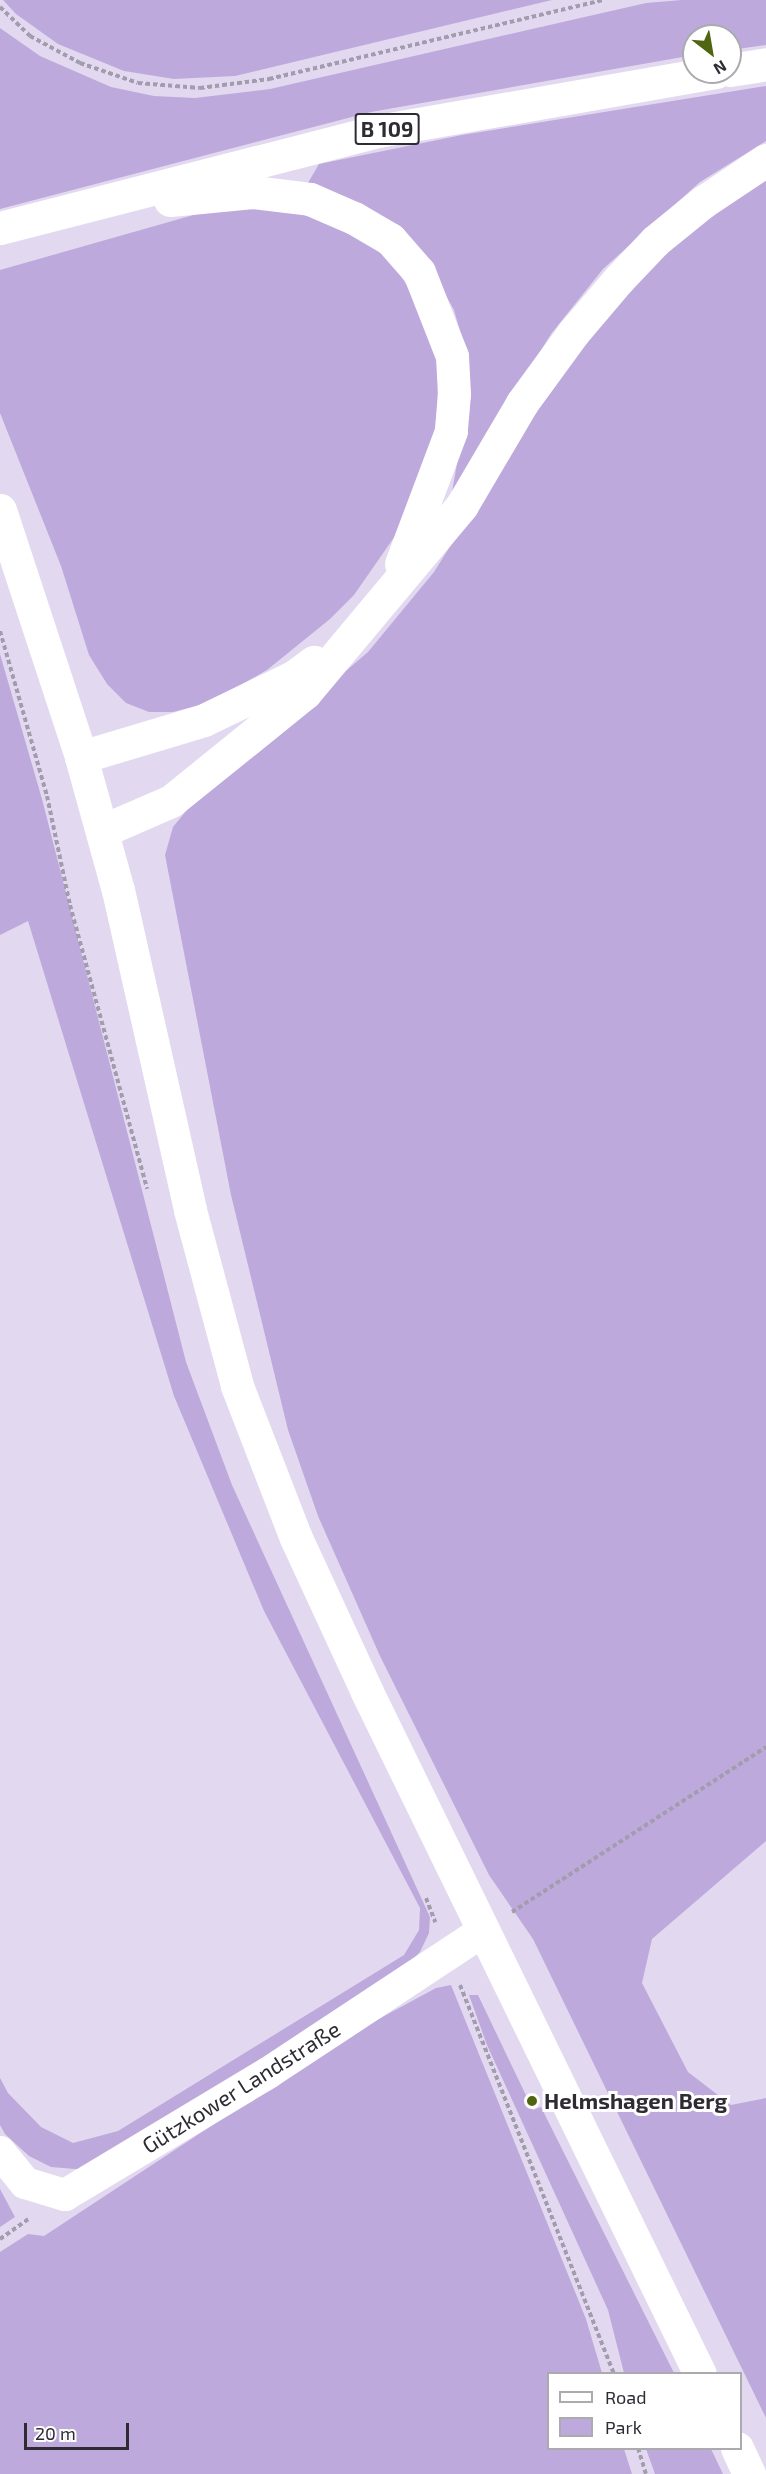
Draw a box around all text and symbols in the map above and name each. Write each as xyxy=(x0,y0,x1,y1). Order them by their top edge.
north arrow xyxy=(682,24,742,84)
text: N xyxy=(711,57,730,79)
road number: B 109 xyxy=(354,111,420,147)
street label: Gützkower Landstraße xyxy=(137,2015,345,2159)
place label: Helmshagen Berg xyxy=(544,2088,727,2114)
marker: Helmshagen Berg xyxy=(525,2094,539,2108)
legend xyxy=(547,2372,742,2450)
text: Road xyxy=(605,2386,646,2408)
scale bar xyxy=(27,2411,132,2449)
text: Park xyxy=(605,2416,642,2438)
text: 20 m xyxy=(35,2422,76,2444)

